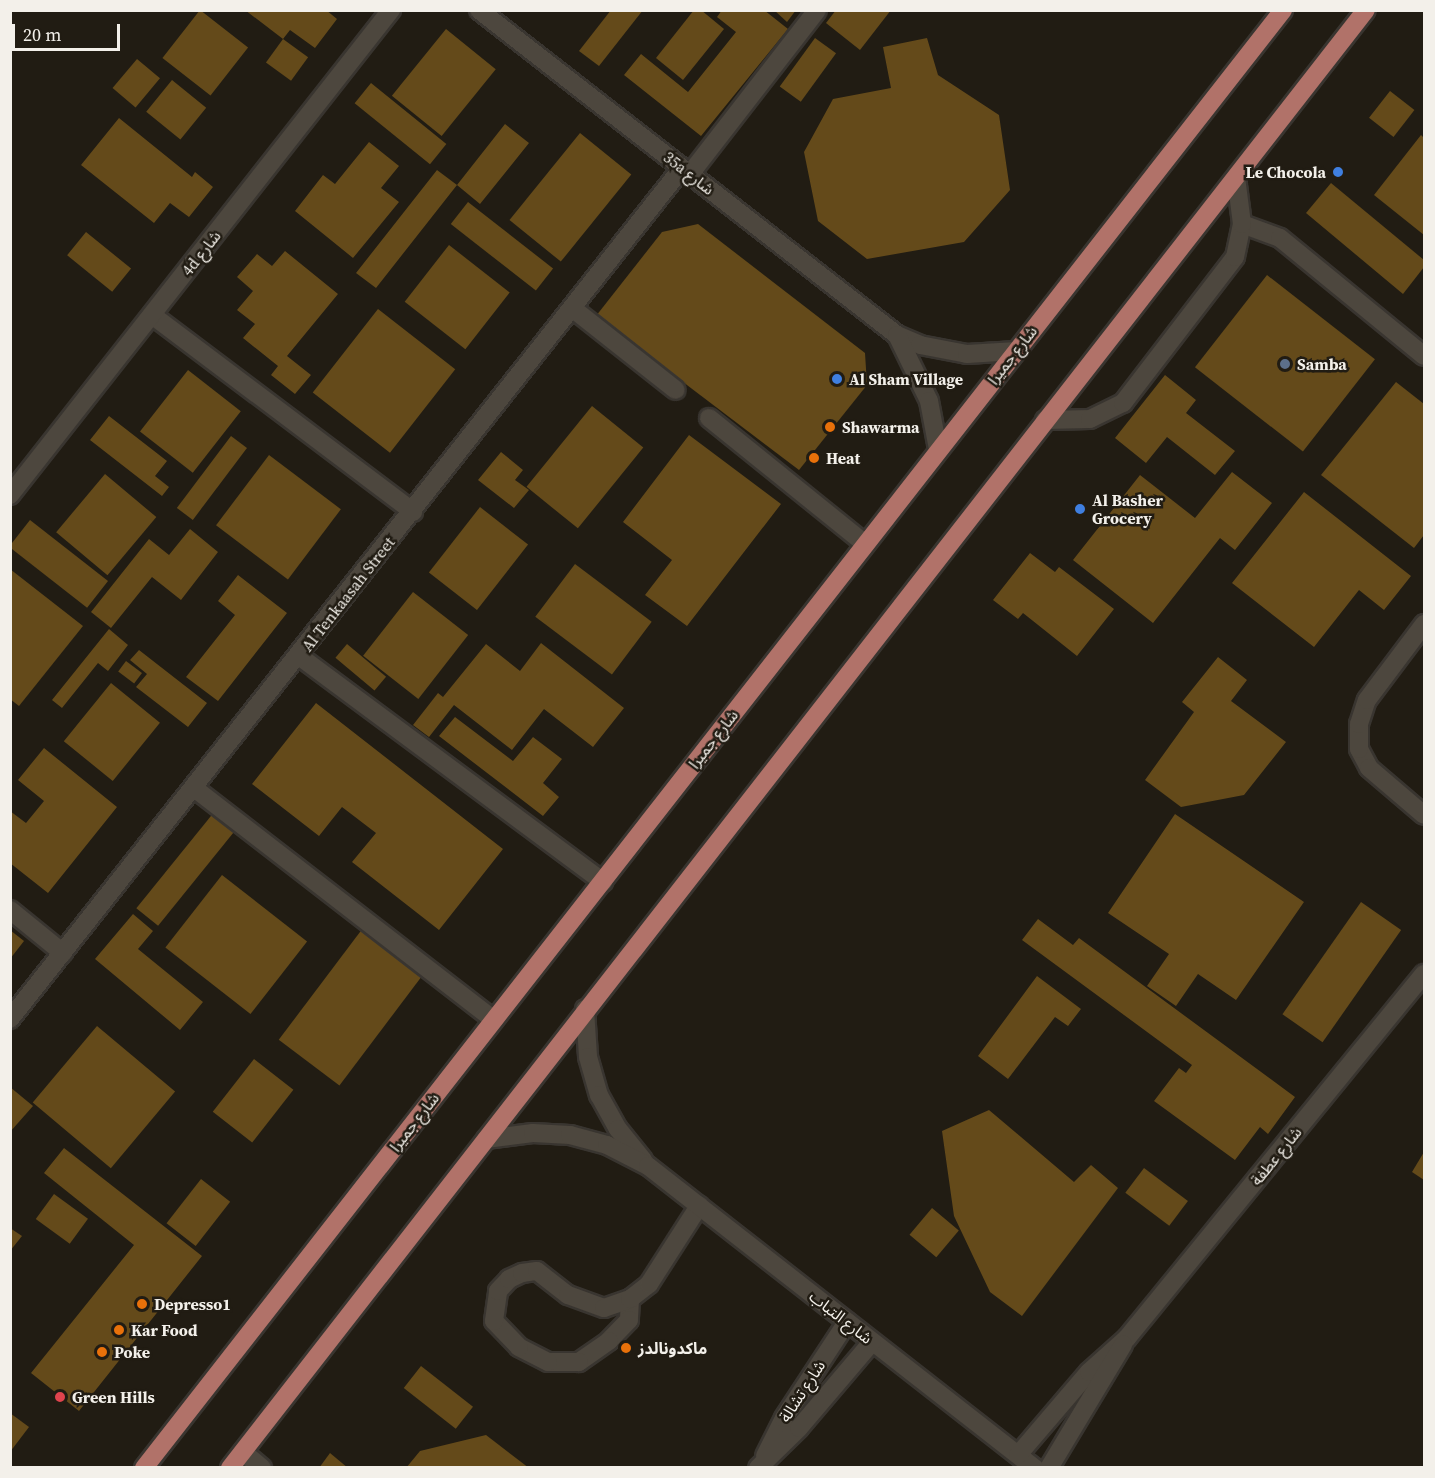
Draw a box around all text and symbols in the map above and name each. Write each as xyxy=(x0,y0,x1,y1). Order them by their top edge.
scale bar xyxy=(15,12,123,50)
text: 20 m xyxy=(23,22,61,47)
street label: 35a شارع xyxy=(660,147,718,199)
place label: Le Chocola xyxy=(1245,162,1326,182)
marker: Le Chocola xyxy=(1331,165,1345,179)
street label: 4d شارع xyxy=(177,227,225,279)
street label: شارع جميرا xyxy=(983,322,1041,388)
place label: Samba xyxy=(1297,354,1347,374)
marker: Samba xyxy=(1278,357,1292,371)
place label: Al Sham Village xyxy=(849,369,964,389)
marker: Al Sham Village xyxy=(830,372,844,386)
place label: Shawarma xyxy=(842,417,920,437)
marker: Shawarma xyxy=(823,420,837,434)
place label: Heat xyxy=(826,448,860,468)
marker: Heat xyxy=(807,451,821,465)
place label: Al Basher Grocery xyxy=(1092,490,1163,528)
marker: Al Basher Grocery xyxy=(1073,502,1087,516)
street label: Al Tenkaasah Street xyxy=(297,533,399,655)
street label: شارع جميرا xyxy=(684,706,742,772)
street label: شارع جميرا xyxy=(385,1089,443,1155)
street label: شارع عطفة xyxy=(1247,1123,1305,1189)
street label: شارع التباب xyxy=(806,1286,876,1348)
place label: Depresso1 xyxy=(154,1294,231,1314)
marker: Depresso1 xyxy=(135,1297,149,1311)
place label: Kar Food xyxy=(131,1320,198,1340)
marker: Kar Food xyxy=(112,1323,126,1337)
place label: ماكدونالدز xyxy=(638,1338,707,1358)
marker: ماكدونالدز xyxy=(619,1341,633,1355)
place label: Poke xyxy=(114,1342,150,1362)
marker: Poke xyxy=(95,1345,109,1359)
street label: شارع تشالة xyxy=(775,1356,829,1426)
place label: Green Hills xyxy=(72,1387,155,1407)
marker: Green Hills xyxy=(53,1390,67,1404)

